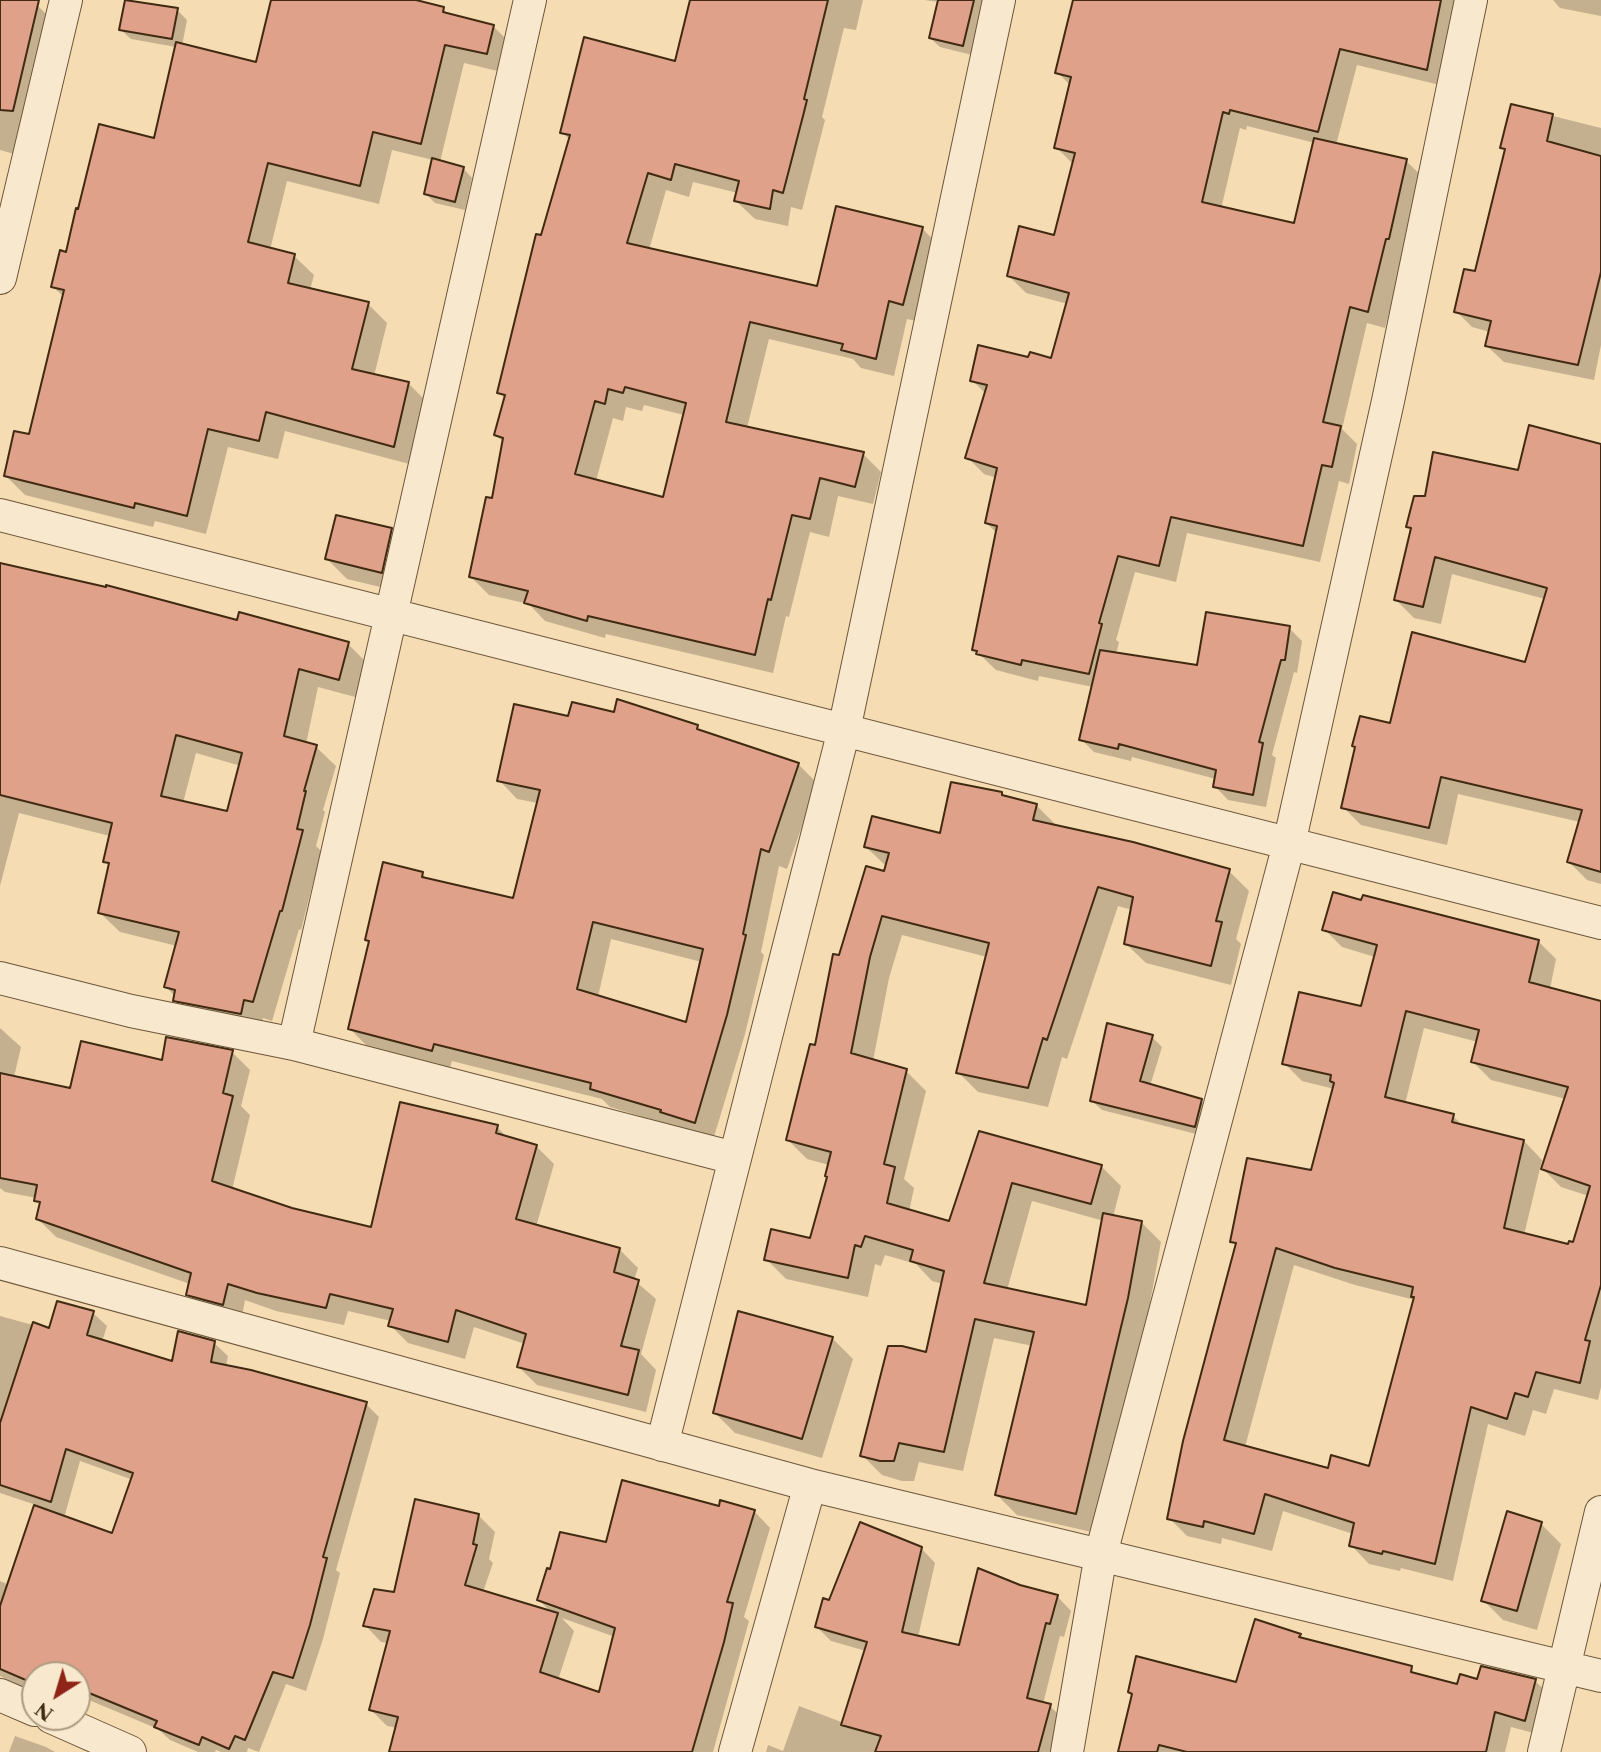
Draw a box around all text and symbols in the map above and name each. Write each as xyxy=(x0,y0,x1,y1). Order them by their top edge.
north arrow xyxy=(21,1661,91,1731)
text: N xyxy=(31,1697,58,1726)

